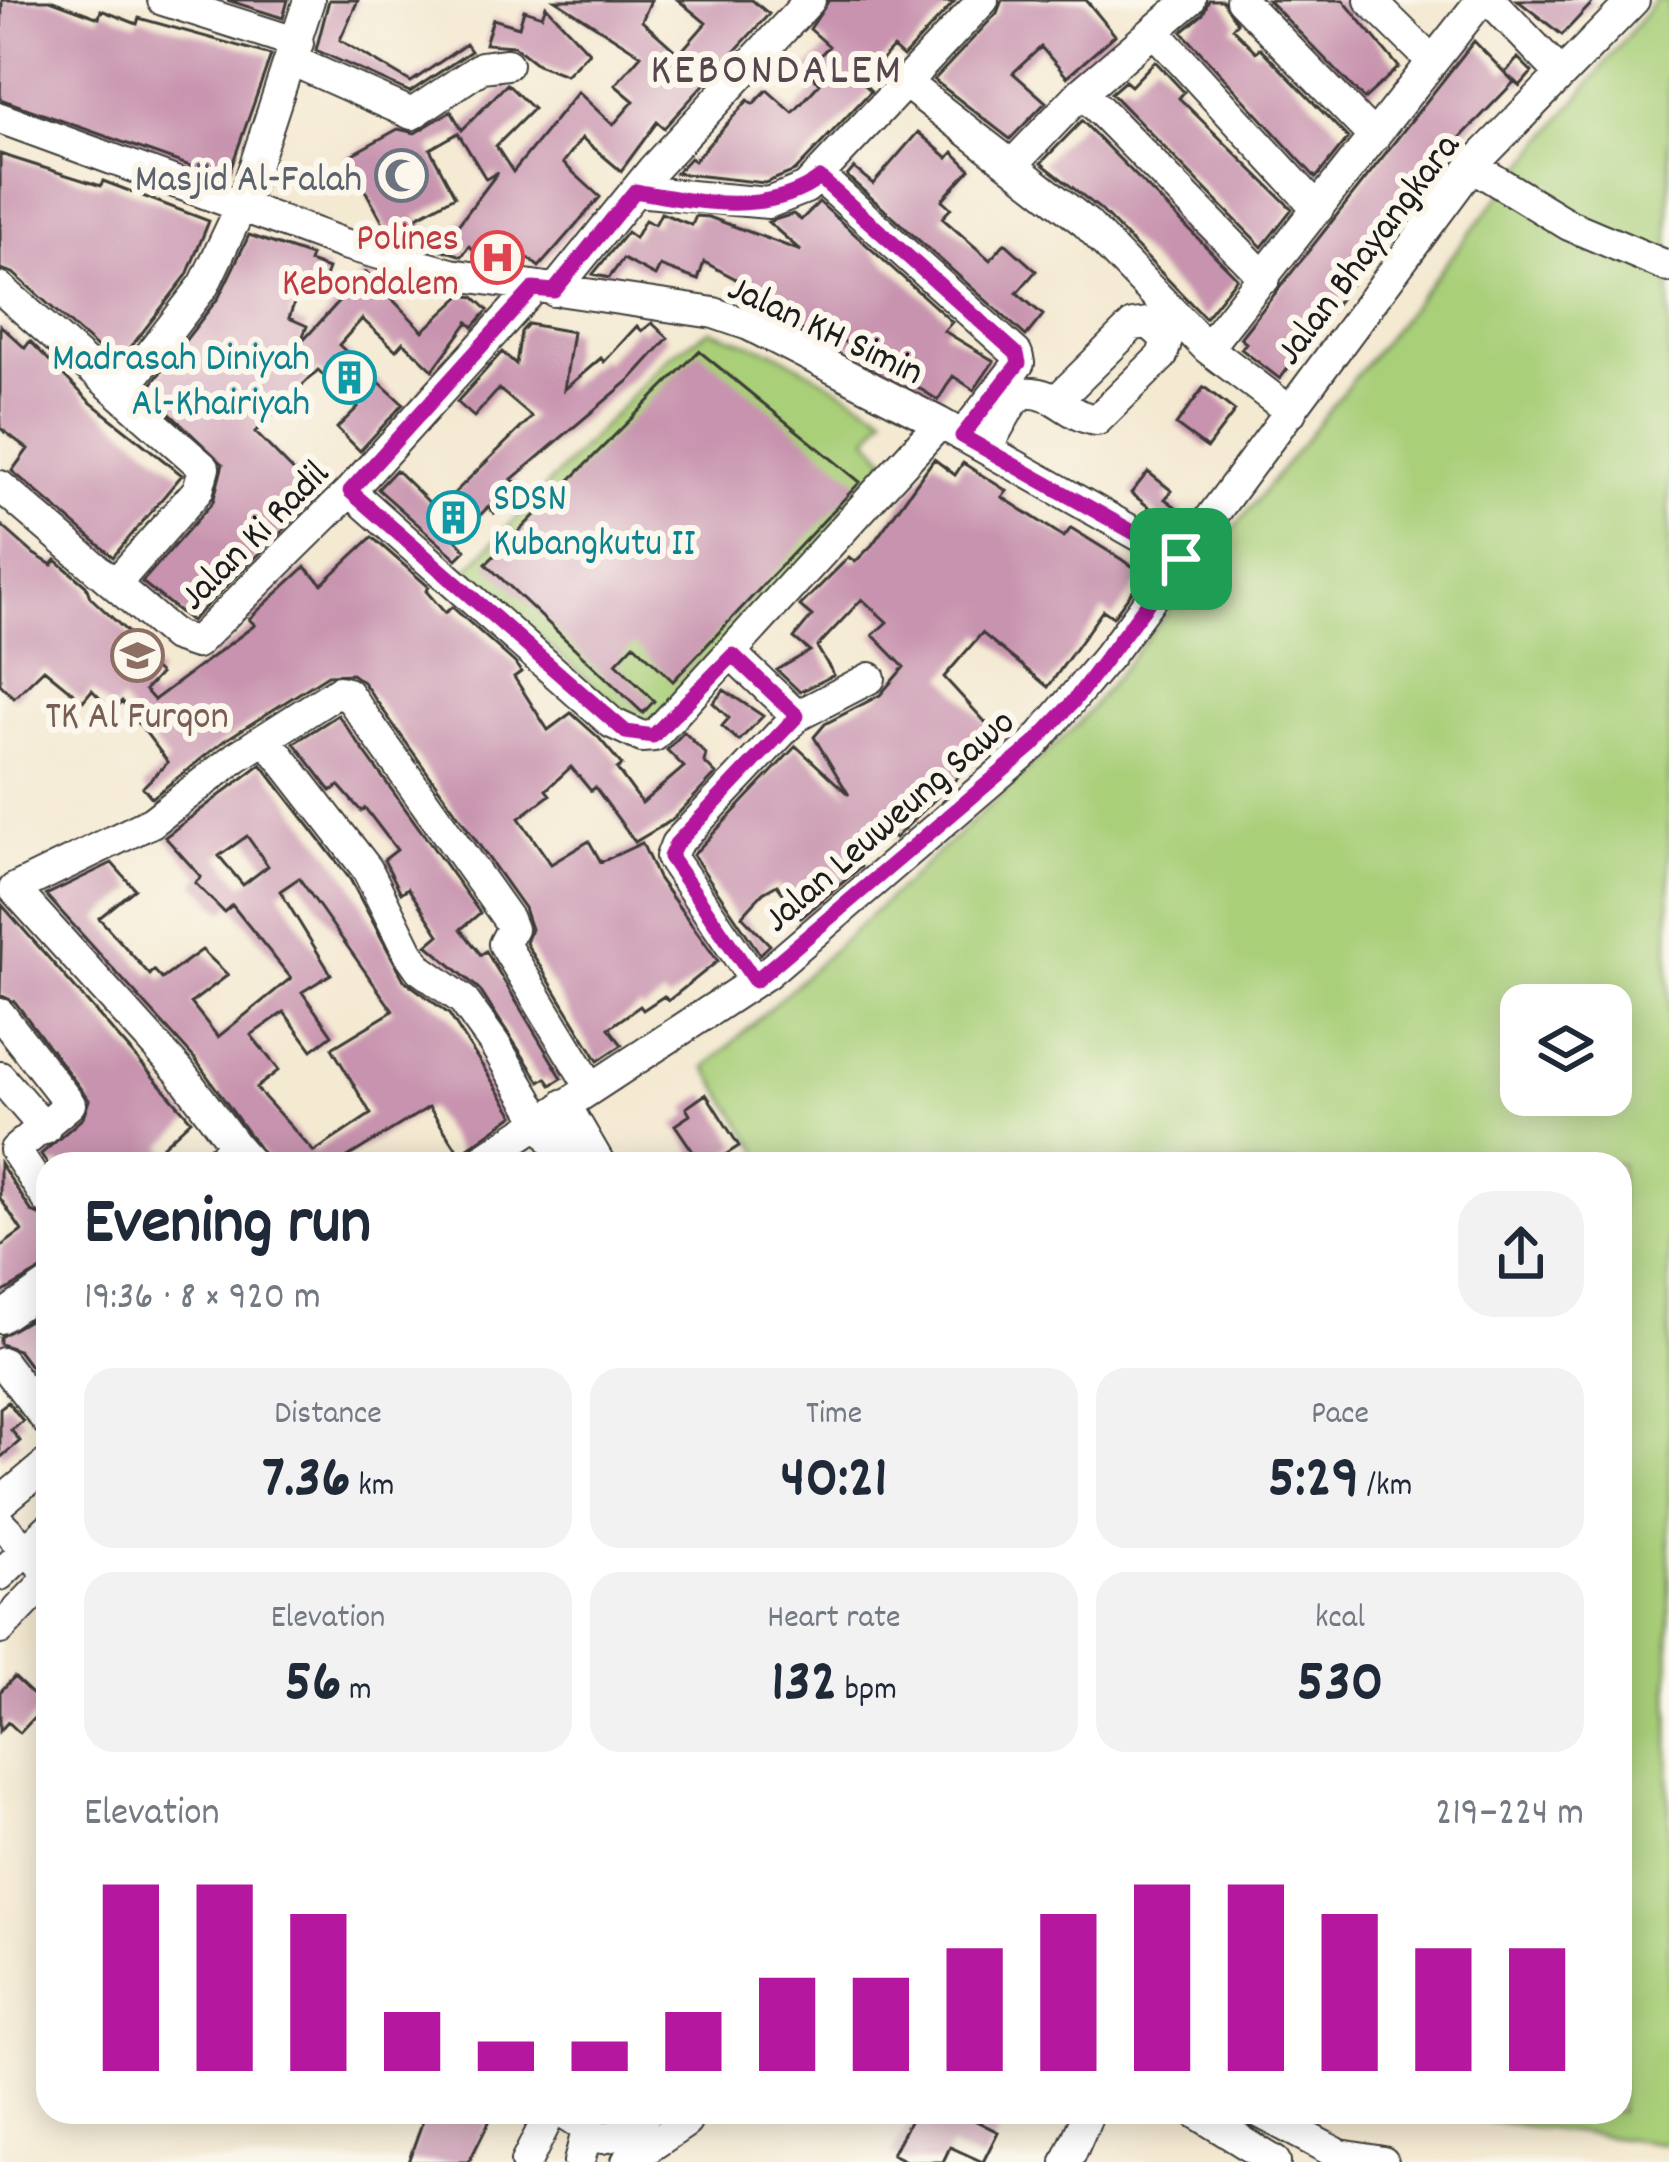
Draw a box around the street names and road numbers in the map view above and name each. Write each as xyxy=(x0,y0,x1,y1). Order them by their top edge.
street label: Jalan Bhayangkara xyxy=(1265,123,1476,378)
street label: Jalan KH Simin xyxy=(717,264,931,402)
street label: Jalan Ki Radil xyxy=(169,450,344,625)
street label: Jalan Leuweung Sawo xyxy=(753,698,1029,948)

